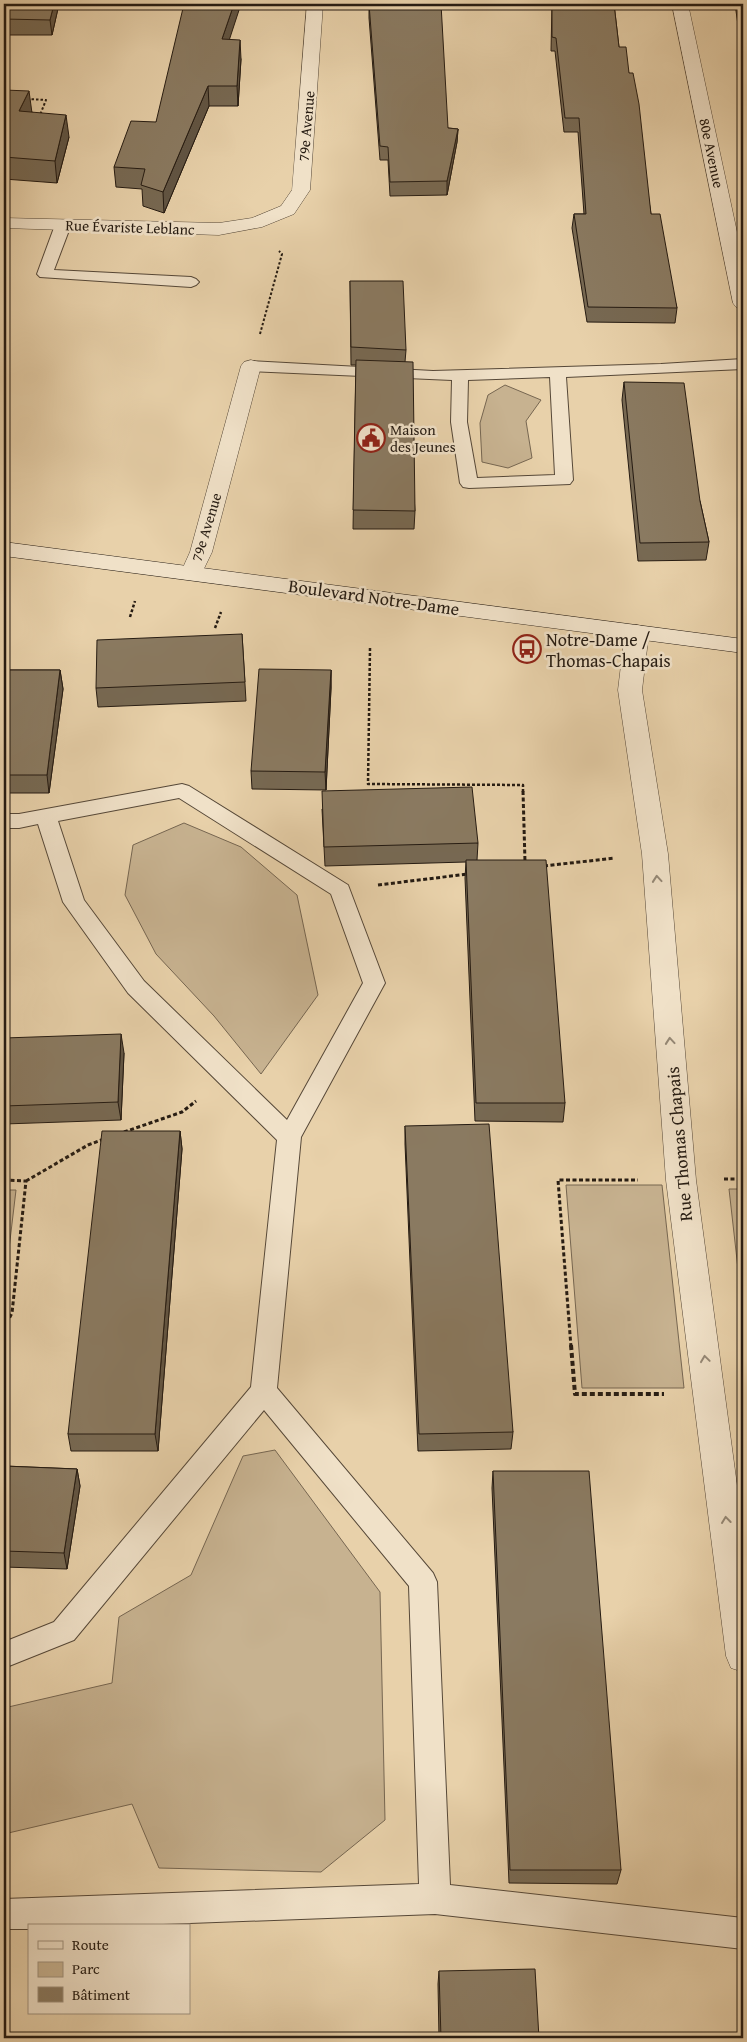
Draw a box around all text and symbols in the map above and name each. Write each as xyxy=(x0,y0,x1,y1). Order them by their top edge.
street label: 79e Avenue xyxy=(292,90,320,162)
street label: 80e Avenue xyxy=(694,116,730,190)
street label: Rue Évariste Leblanc xyxy=(65,214,195,240)
place label: Maison des Jeunes xyxy=(390,419,456,457)
public building icon: Maison des Jeunes xyxy=(356,423,386,453)
street label: 79e Avenue xyxy=(186,490,226,564)
street label: Boulevard Notre-Dame xyxy=(287,572,461,622)
place label: Notre-Dame / Thomas-Chapais xyxy=(546,626,671,674)
bus stop icon: Notre-Dame / Thomas-Chapais xyxy=(512,634,542,664)
one-way arrow xyxy=(652,875,663,883)
one-way arrow xyxy=(665,1037,676,1045)
street label: Rue Thomas Chapais xyxy=(659,1066,699,1222)
one-way arrow xyxy=(700,1355,711,1363)
one-way arrow xyxy=(721,1516,732,1524)
legend xyxy=(28,1924,190,2014)
text: Route xyxy=(72,1934,109,1955)
text: Parc xyxy=(72,1958,100,1979)
text: Bâtiment xyxy=(72,1984,131,2005)

